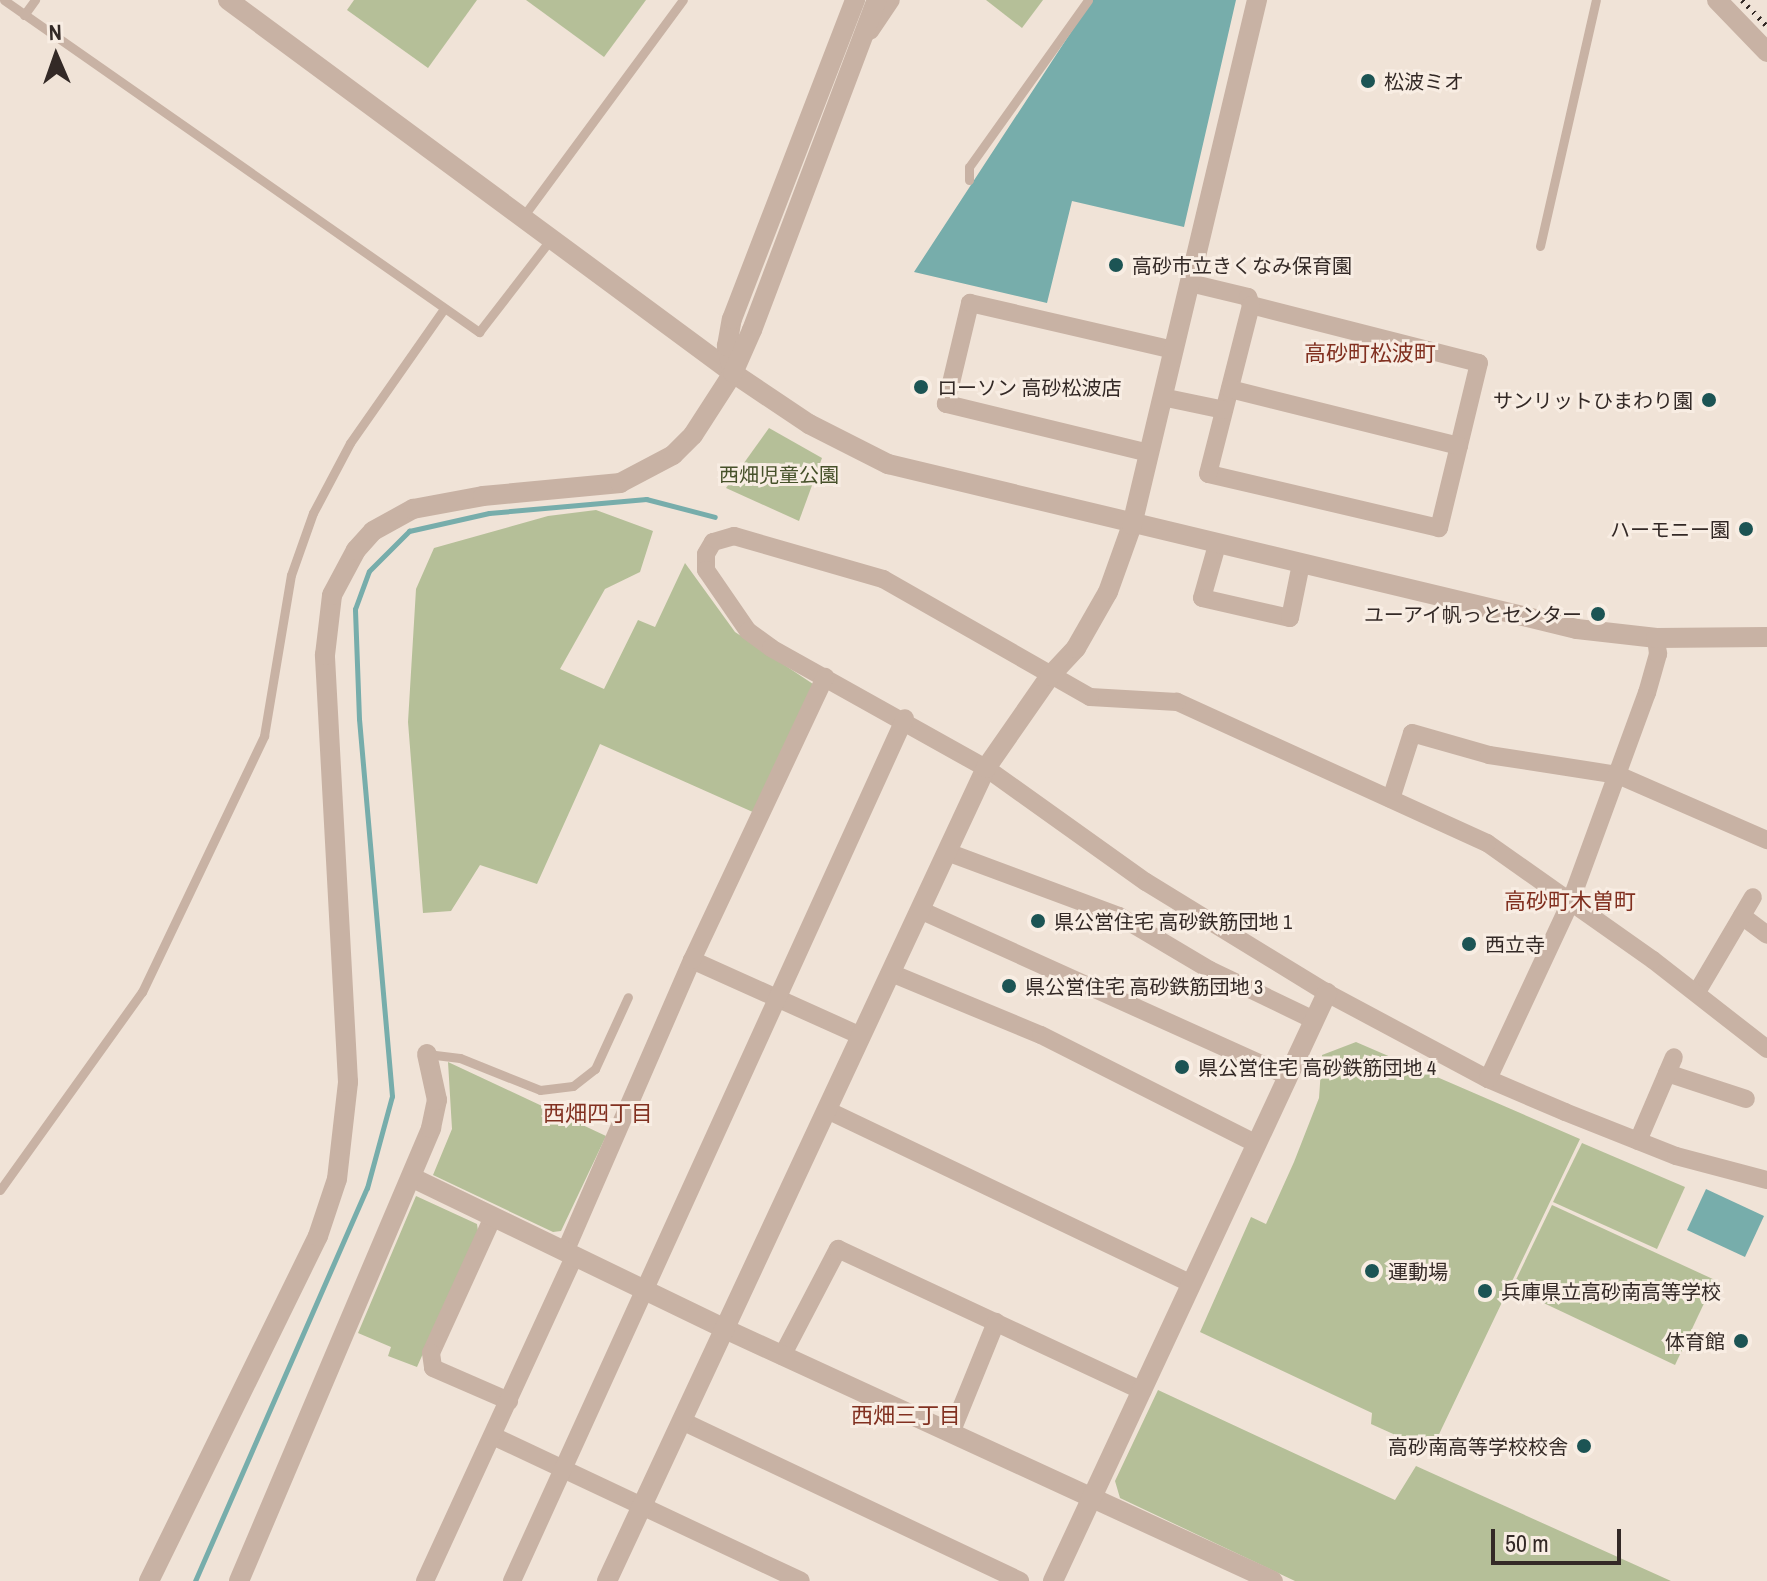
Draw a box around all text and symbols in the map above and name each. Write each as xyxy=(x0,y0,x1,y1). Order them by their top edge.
north arrow xyxy=(16,16,96,96)
text: N xyxy=(48,17,62,47)
place label: 松波ミオ xyxy=(1384,69,1464,93)
marker: 松波ミオ xyxy=(1359,72,1377,90)
place label: 高砂市立きくなみ保育園 xyxy=(1132,253,1352,277)
marker: 高砂市立きくなみ保育園 xyxy=(1107,256,1125,274)
district label: 高砂町松波町 xyxy=(1304,341,1436,367)
place label: ローソン 高砂松波店 xyxy=(937,375,1122,399)
marker: ローソン 高砂松波店 xyxy=(912,378,930,396)
place label: サンリットひまわり園 xyxy=(1493,388,1693,412)
marker: サンリットひまわり園 xyxy=(1700,391,1718,409)
park label: 西畑児童公園 xyxy=(719,462,839,486)
place label: ハーモニー園 xyxy=(1610,517,1730,541)
marker: ハーモニー園 xyxy=(1737,520,1755,538)
place label: ユーアイ帆っとセンター xyxy=(1362,602,1582,626)
marker: ユーアイ帆っとセンター xyxy=(1589,605,1607,623)
district label: 高砂町木曽町 xyxy=(1504,889,1636,915)
place label: 県公営住宅 高砂鉄筋団地 1 xyxy=(1054,909,1292,933)
marker: 県公営住宅 高砂鉄筋団地 1 xyxy=(1029,912,1047,930)
place label: 西立寺 xyxy=(1485,932,1545,956)
marker: 西立寺 xyxy=(1460,935,1478,953)
place label: 県公営住宅 高砂鉄筋団地 3 xyxy=(1025,974,1263,998)
marker: 県公営住宅 高砂鉄筋団地 3 xyxy=(1000,977,1018,995)
place label: 県公営住宅 高砂鉄筋団地 4 xyxy=(1198,1055,1436,1079)
marker: 県公営住宅 高砂鉄筋団地 4 xyxy=(1173,1058,1191,1076)
district label: 西畑四丁目 xyxy=(543,1101,653,1127)
place label: 運動場 xyxy=(1388,1259,1448,1283)
marker: 運動場 xyxy=(1363,1262,1381,1280)
place label: 兵庫県立高砂南高等学校 xyxy=(1501,1279,1721,1303)
marker: 兵庫県立高砂南高等学校 xyxy=(1476,1282,1494,1300)
place label: 体育館 xyxy=(1665,1329,1725,1353)
marker: 体育館 xyxy=(1732,1332,1750,1350)
district label: 西畑三丁目 xyxy=(851,1403,961,1429)
place label: 高砂南高等学校校舎 xyxy=(1388,1434,1568,1458)
marker: 高砂南高等学校校舎 xyxy=(1575,1437,1593,1455)
scale bar xyxy=(1495,1513,1625,1563)
text: 50 m xyxy=(1505,1527,1549,1559)

